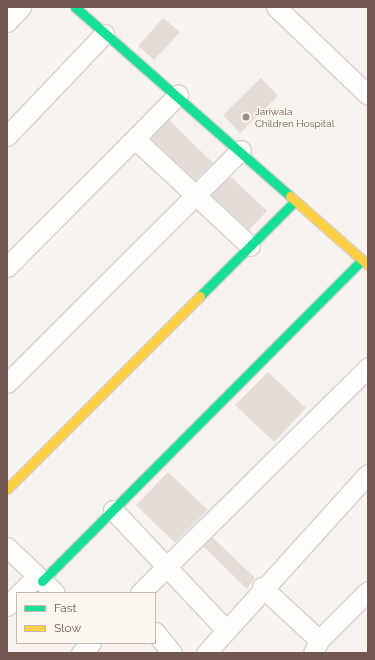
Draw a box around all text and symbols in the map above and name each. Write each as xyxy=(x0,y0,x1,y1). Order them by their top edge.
place label: Jariwala Children Hospital xyxy=(255,105,334,128)
marker: Jariwala Children Hospital xyxy=(240,111,252,123)
legend xyxy=(16,592,156,644)
text: Fast xyxy=(54,601,77,615)
text: Slow xyxy=(54,621,81,635)

